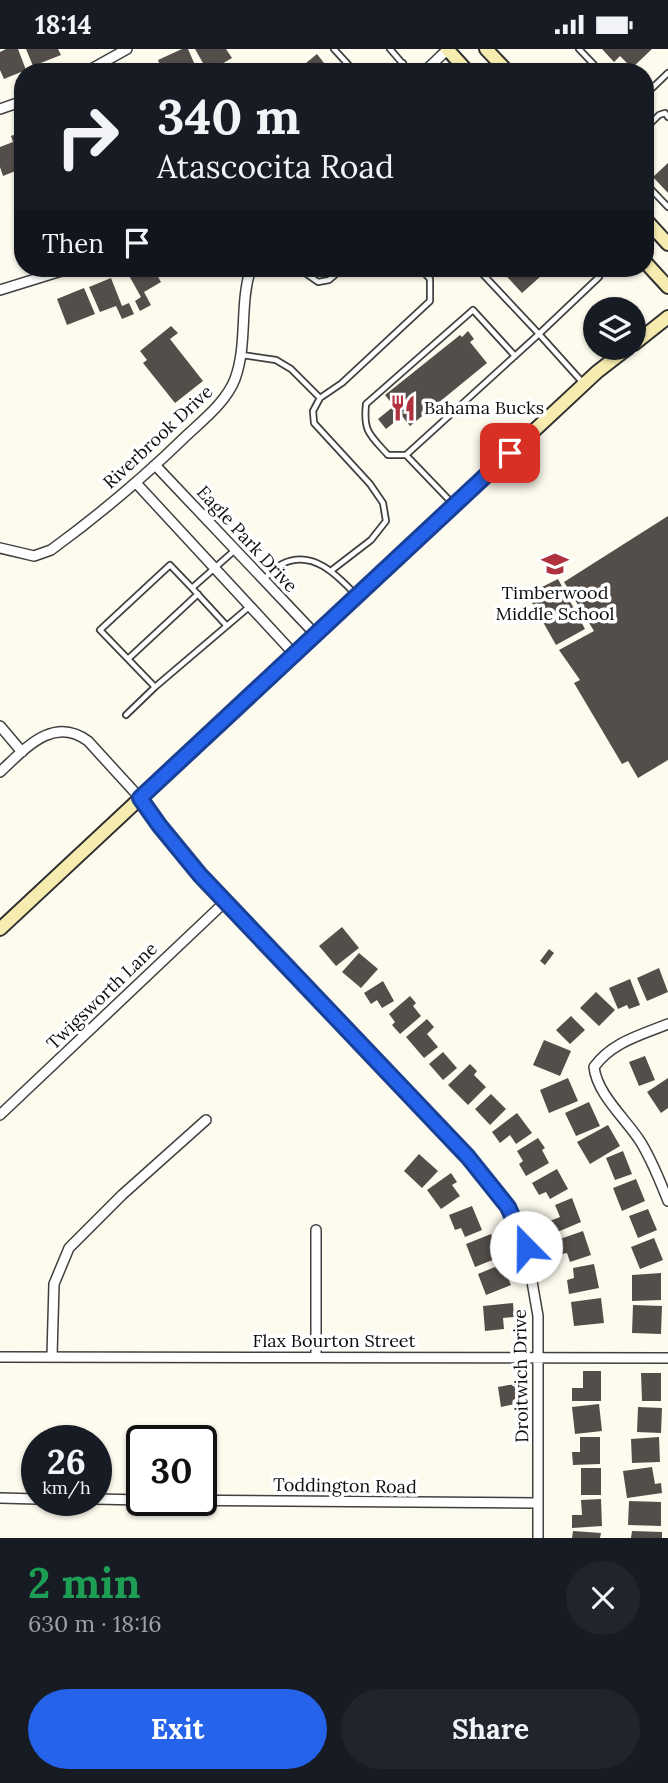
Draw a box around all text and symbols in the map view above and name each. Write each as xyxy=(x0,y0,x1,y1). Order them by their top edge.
text: 18:14 xyxy=(35,8,92,41)
text: 340 m xyxy=(157,85,300,147)
icon: right xyxy=(42,91,133,182)
text: Atascocita Road xyxy=(157,146,394,187)
icon: arrive xyxy=(118,224,156,262)
text: Then xyxy=(42,227,104,260)
map controls xyxy=(583,297,646,360)
button: layers xyxy=(583,297,646,360)
street label: Riverbrook Drive xyxy=(98,380,217,493)
restaurant icon: Bahama Bucks xyxy=(388,393,418,423)
place label: Bahama Bucks xyxy=(424,396,544,419)
pin xyxy=(480,423,540,483)
icon: arrive xyxy=(491,434,529,472)
street label: Eagle Park Drive xyxy=(192,481,303,597)
school or university icon: Timberwood Middle School xyxy=(540,549,570,579)
place label: Timberwood Middle School xyxy=(495,581,615,625)
street label: Twigsworth Lane xyxy=(41,937,162,1054)
position arrow xyxy=(489,1210,563,1284)
street label: Droitwich Drive xyxy=(508,1309,533,1443)
street label: Flax Bourton Street xyxy=(253,1329,415,1352)
speed limit sign: 30 xyxy=(126,1425,217,1516)
text: 26 xyxy=(47,1439,86,1484)
street label: Toddington Road xyxy=(273,1473,417,1498)
text: km/h xyxy=(42,1476,91,1499)
text: 2 min xyxy=(28,1556,141,1610)
button: close xyxy=(566,1561,640,1635)
text: 630 m · 18:16 xyxy=(28,1609,162,1638)
button: Exit xyxy=(28,1689,327,1769)
button: Share xyxy=(341,1689,640,1769)

